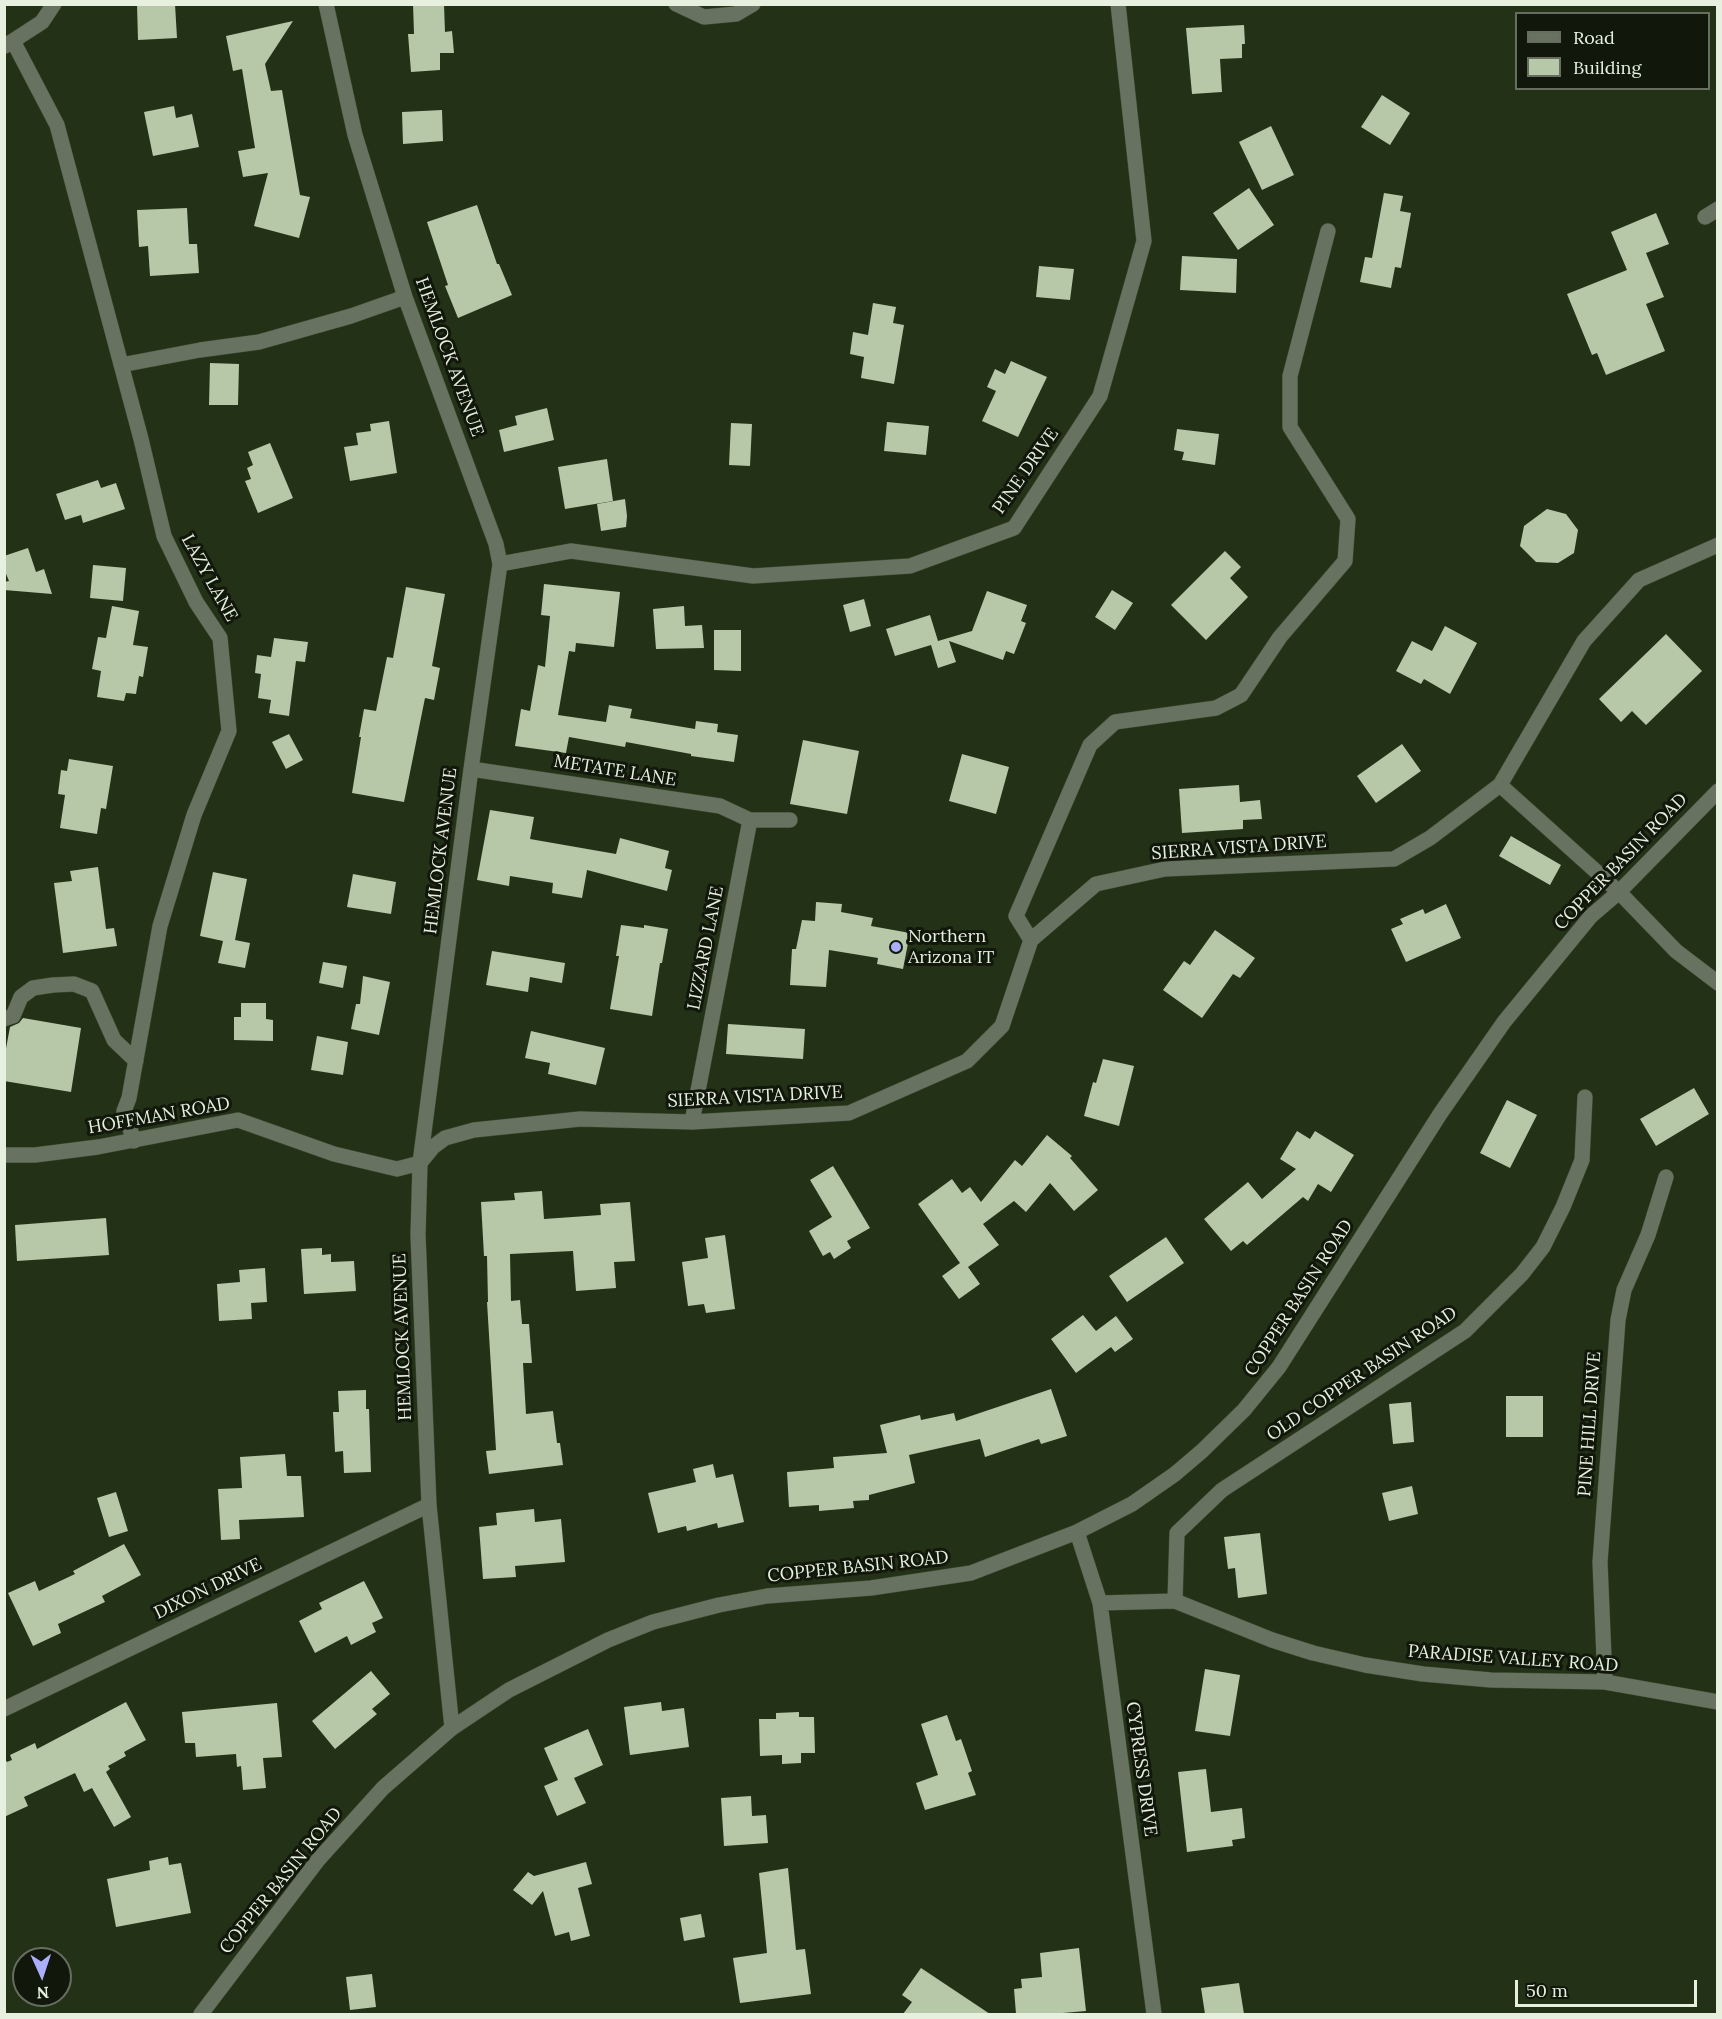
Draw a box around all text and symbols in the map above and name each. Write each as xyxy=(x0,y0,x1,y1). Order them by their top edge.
legend xyxy=(1515,12,1710,90)
text: Road xyxy=(1573,26,1615,49)
text: Building xyxy=(1573,56,1641,79)
street label: HEMLOCK AVENUE xyxy=(410,275,488,439)
street label: PINE DRIVE xyxy=(988,424,1064,518)
street label: LAZY LANE xyxy=(176,531,242,625)
street label: METATE LANE xyxy=(552,751,678,791)
street label: HEMLOCK AVENUE xyxy=(420,766,462,936)
street label: COPPER BASIN ROAD xyxy=(1550,789,1692,935)
street label: SIERRA VISTA DRIVE xyxy=(1151,831,1327,865)
street label: LIZZARD LANE xyxy=(683,884,729,1012)
place label: Northern Arizona IT xyxy=(908,926,994,968)
marker: Northern Arizona IT xyxy=(889,940,903,954)
street label: SIERRA VISTA DRIVE xyxy=(667,1082,843,1112)
street label: HOFFMAN ROAD xyxy=(86,1093,232,1139)
street label: COPPER BASIN ROAD xyxy=(1240,1216,1358,1380)
street label: HEMLOCK AVENUE xyxy=(389,1253,417,1421)
street label: OLD COPPER BASIN ROAD xyxy=(1263,1302,1461,1446)
street label: PINE HILL DRIVE xyxy=(1574,1351,1606,1497)
street label: COPPER BASIN ROAD xyxy=(766,1547,950,1587)
street label: DIXON DRIVE xyxy=(151,1554,265,1624)
street label: PARADISE VALLEY ROAD xyxy=(1407,1641,1619,1677)
street label: CYPRESS DRIVE xyxy=(1121,1700,1161,1838)
street label: COPPER BASIN ROAD xyxy=(215,1803,347,1959)
north arrow xyxy=(12,1947,72,2007)
scale bar xyxy=(1518,1968,1700,2006)
text: 50 m xyxy=(1526,1979,1568,2002)
text: N xyxy=(36,1983,50,2003)

